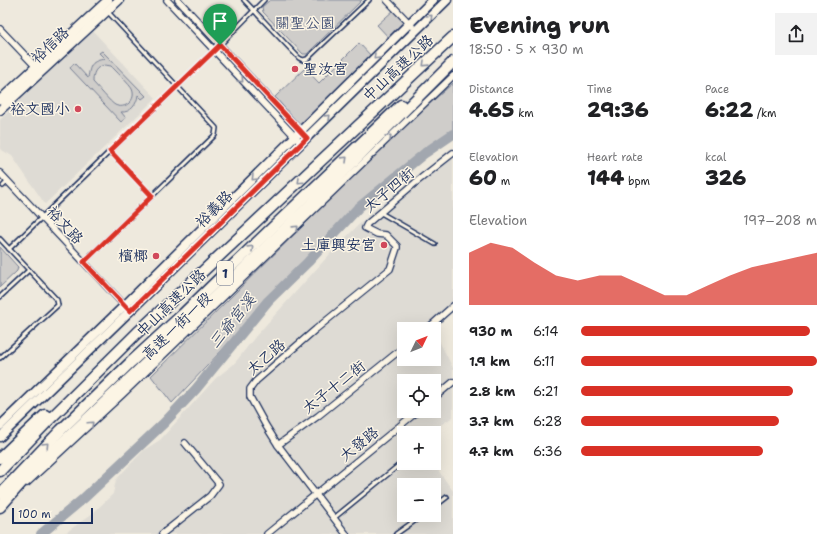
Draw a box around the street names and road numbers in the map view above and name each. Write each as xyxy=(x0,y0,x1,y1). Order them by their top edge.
street label: 裕信路 xyxy=(27,22,73,68)
street label: 中山高速公路 xyxy=(358,30,438,106)
street label: 太子四街 xyxy=(360,163,418,217)
street label: 裕義路 xyxy=(191,186,237,232)
street label: 裕文路 xyxy=(42,202,88,248)
road number: 1 xyxy=(217,261,233,285)
street label: 中山高速公路 xyxy=(132,265,210,341)
street label: 高速一街一段 xyxy=(138,288,216,364)
street label: 太乙路 xyxy=(242,335,290,379)
street label: 太子十二街 xyxy=(298,356,370,418)
street label: 大發路 xyxy=(335,422,383,466)

